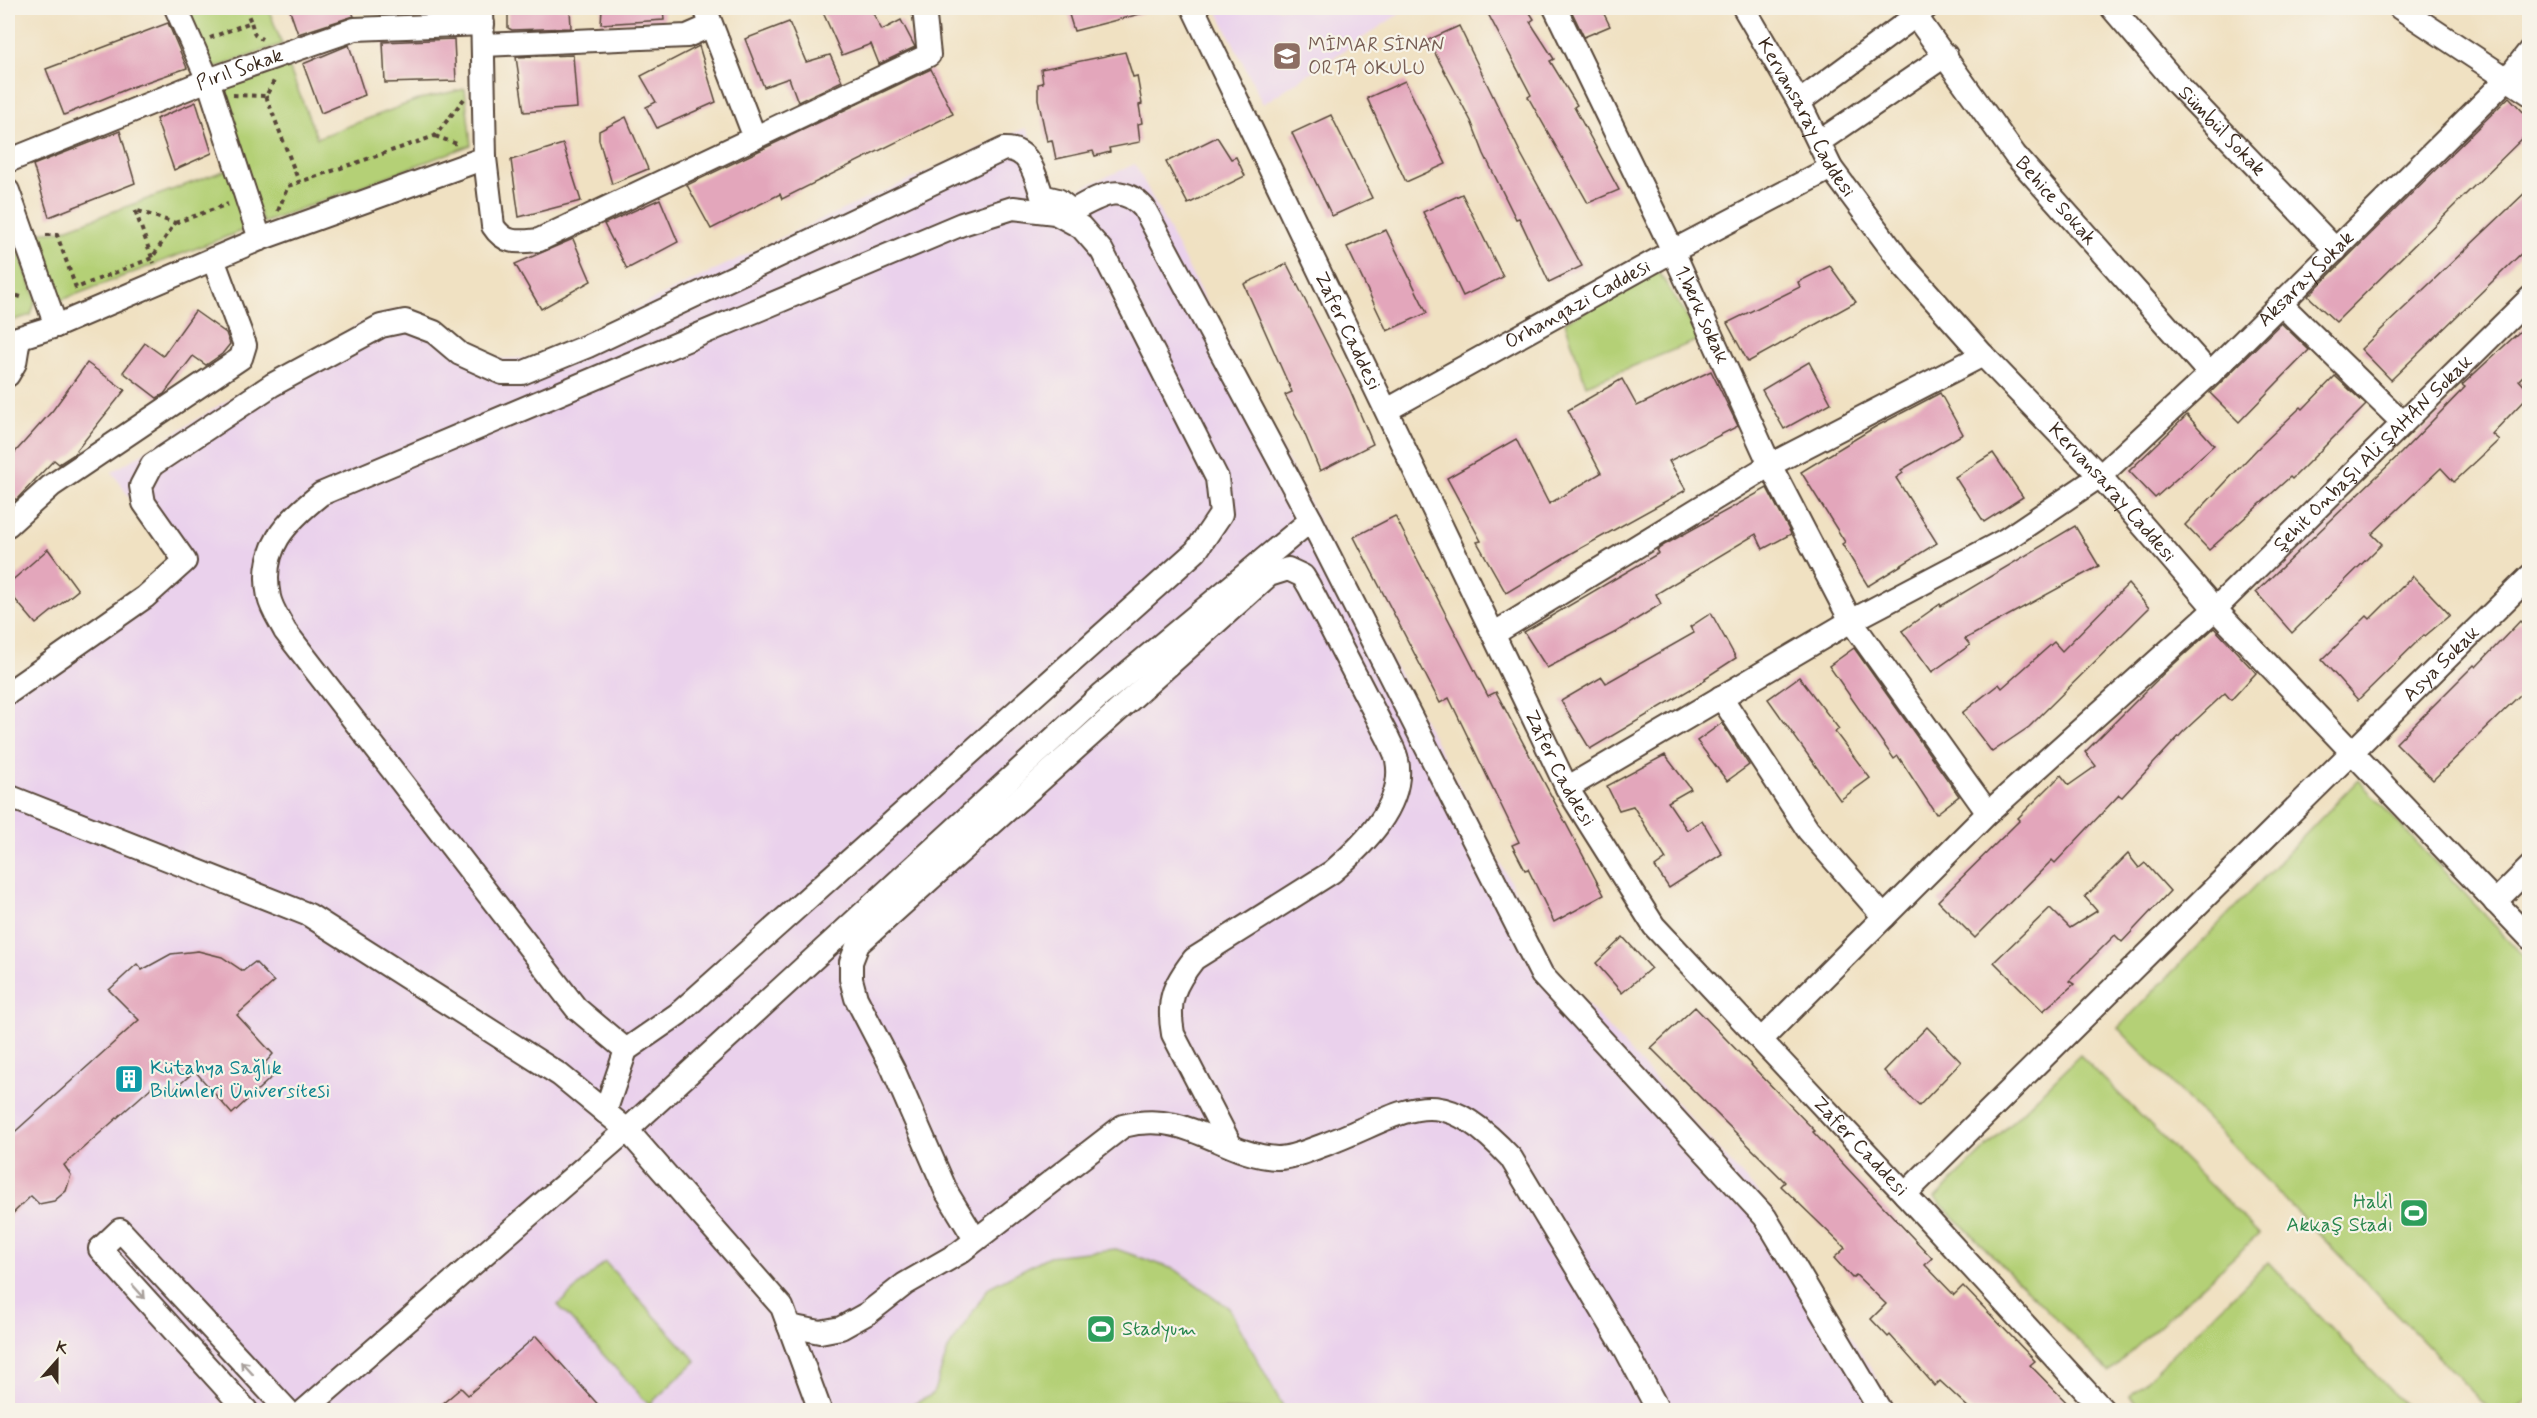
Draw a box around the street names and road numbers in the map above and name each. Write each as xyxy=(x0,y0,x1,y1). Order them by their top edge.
street label: Kervansaray Caddesi xyxy=(1751,33,1862,203)
street label: Pırıl Sokak xyxy=(192,42,286,97)
street label: Sümbül Sokak xyxy=(2172,80,2272,182)
street label: Behice Sokak xyxy=(2009,150,2103,251)
street label: Aksaray Sokak xyxy=(2252,225,2360,333)
street label: Orhangazi Caddesi xyxy=(1500,253,1655,355)
street label: 1.berk sokak xyxy=(1668,261,1736,368)
street label: Zafer Caddesi xyxy=(1308,267,1388,395)
street label: Şehit Onbaşı Ali ŞAHAN Sokak xyxy=(2267,349,2478,558)
street label: Kervansaray Caddesi xyxy=(2042,417,2182,568)
street label: Asya Sokak xyxy=(2397,620,2486,708)
street label: Zafer Caddesi xyxy=(1518,705,1601,832)
street label: Zafer Caddesi xyxy=(1807,1090,1914,1202)

